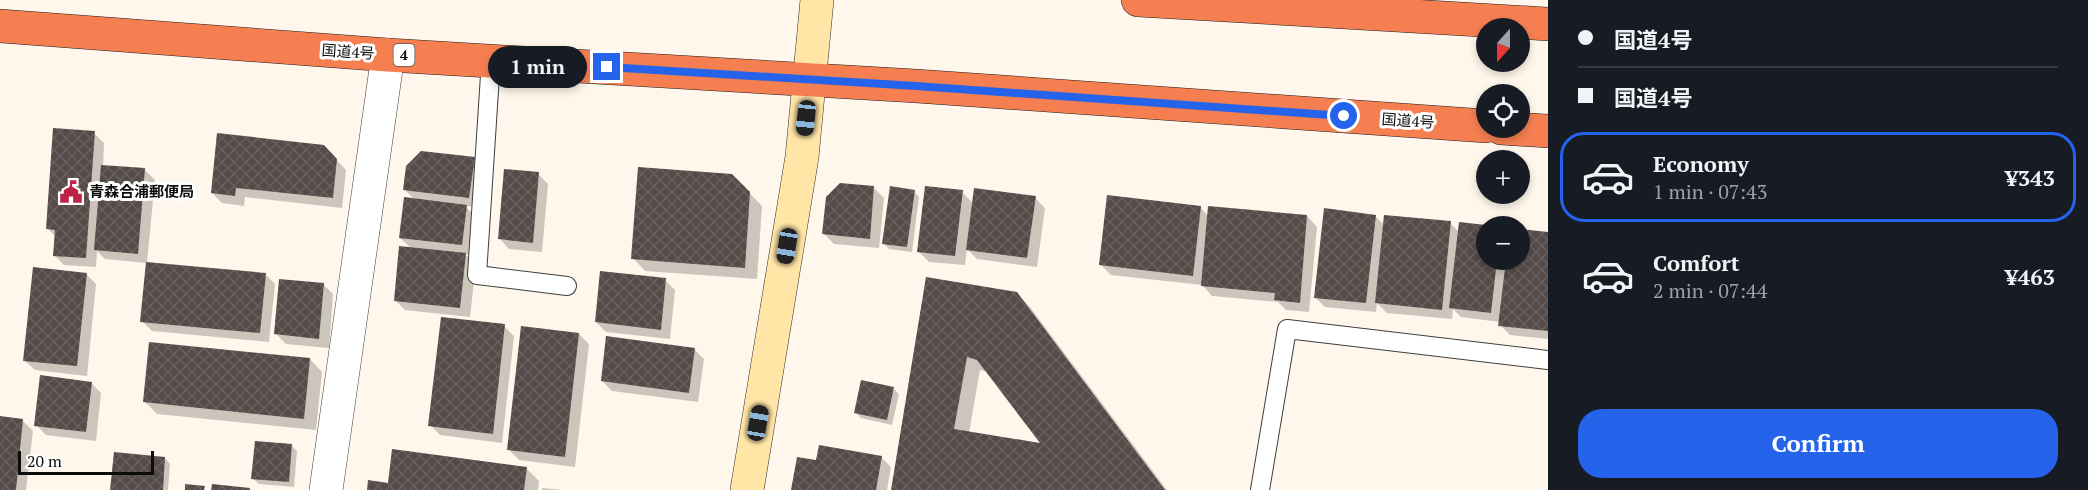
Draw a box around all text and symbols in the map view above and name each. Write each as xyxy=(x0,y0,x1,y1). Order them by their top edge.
north arrow xyxy=(1476,18,1530,72)
map controls xyxy=(1476,18,1530,270)
text: 国道4号 xyxy=(1614,25,1692,54)
street label: 国道4号 xyxy=(321,39,375,63)
road number: 4 xyxy=(394,44,414,66)
callout: 1 min xyxy=(487,46,586,88)
text: 1 min xyxy=(510,53,565,80)
route end xyxy=(593,53,620,80)
text: 国道4号 xyxy=(1614,83,1692,112)
button: locate xyxy=(1476,84,1530,138)
car xyxy=(795,99,817,137)
route start xyxy=(1330,102,1357,129)
street label: 国道4号 xyxy=(1381,108,1435,132)
text: Economy xyxy=(1653,149,1749,178)
button: + xyxy=(1476,150,1530,204)
icon: car xyxy=(1581,150,1635,204)
text: ¥343 xyxy=(2005,163,2055,192)
text: 1 min · 07:43 xyxy=(1653,178,1767,205)
public building icon: 青森合浦郵便局 xyxy=(58,179,84,205)
place label: 青森合浦郵便局 xyxy=(89,181,194,201)
button: − xyxy=(1476,216,1530,270)
car xyxy=(775,227,799,265)
text: Comfort xyxy=(1653,248,1739,277)
icon: car xyxy=(1581,249,1635,303)
text: ¥463 xyxy=(2005,262,2055,291)
text: 2 min · 07:44 xyxy=(1653,277,1767,304)
car xyxy=(746,404,770,442)
button: Confirm xyxy=(1578,409,2058,478)
scale bar xyxy=(18,448,154,476)
text: 20 m xyxy=(27,450,62,472)

